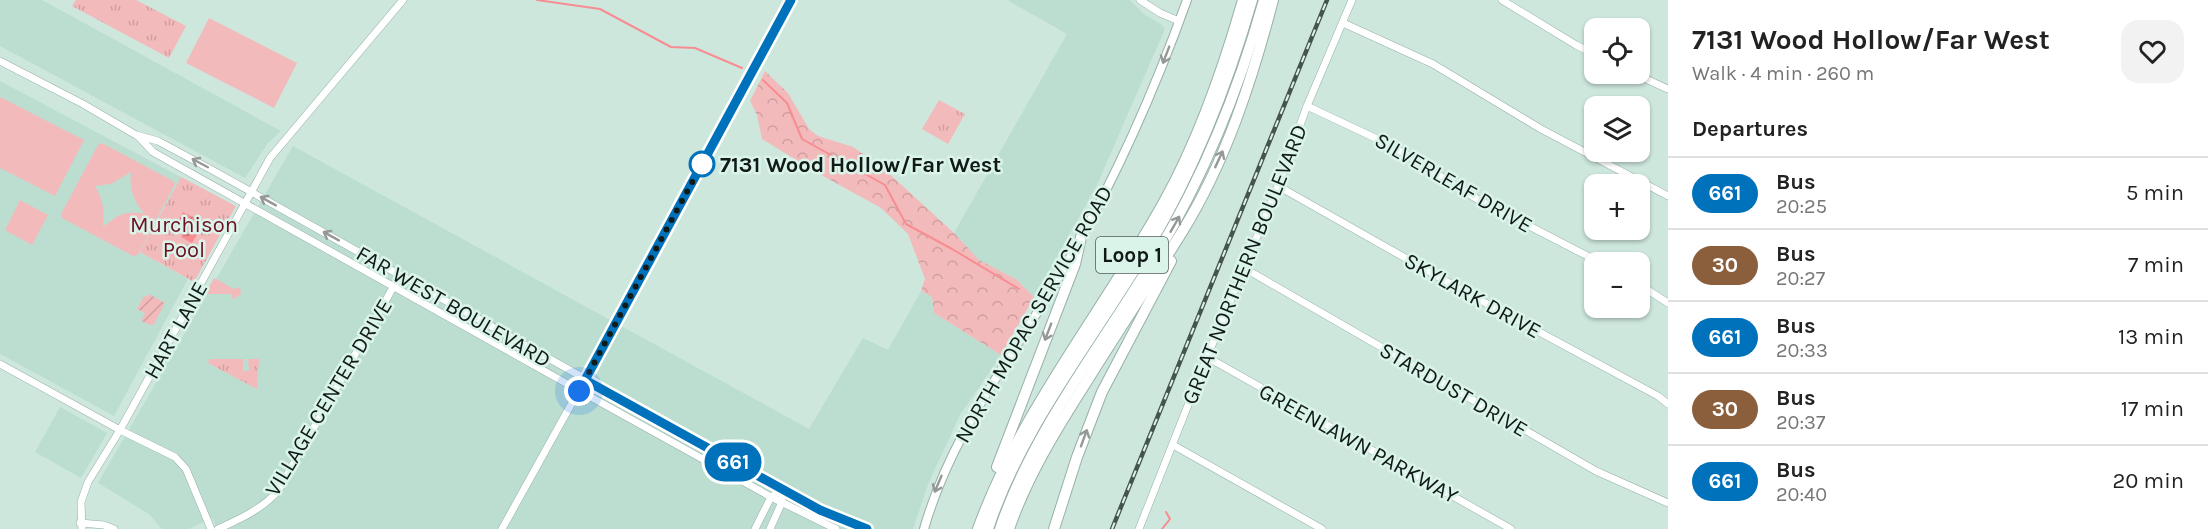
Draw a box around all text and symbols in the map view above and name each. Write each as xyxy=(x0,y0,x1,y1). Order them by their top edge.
map controls xyxy=(1584,18,1650,318)
button: locate xyxy=(1584,18,1650,84)
button: heart xyxy=(2121,20,2184,83)
text: 7131 Wood Hollow/Far West xyxy=(1692,23,2050,56)
one-way arrow xyxy=(1160,45,1171,64)
text: Walk · 4 min · 260 m xyxy=(1692,62,1874,85)
button: layers xyxy=(1584,96,1650,162)
text: Departures xyxy=(1692,116,1808,142)
street label: GREAT NORTHERN BOULEVARD xyxy=(1177,121,1313,408)
street label: SILVERLEAF DRIVE xyxy=(1370,127,1537,239)
marker: 7131 Wood Hollow/Far West xyxy=(689,151,715,177)
one-way arrow xyxy=(1214,151,1226,169)
place label: 7131 Wood Hollow/Far West xyxy=(720,152,1001,178)
one-way arrow xyxy=(192,157,210,168)
text: Bus xyxy=(1776,169,1816,195)
button: + xyxy=(1584,174,1650,240)
text: 5 min xyxy=(2126,180,2184,206)
street label: NORTH MOPAC SERVICE ROAD xyxy=(949,181,1118,448)
text: 661 xyxy=(1709,181,1741,205)
one-way arrow xyxy=(259,194,276,206)
text: 20:25 xyxy=(1776,195,1827,218)
park label: Murchison Pool xyxy=(130,212,238,263)
one-way arrow xyxy=(1169,216,1181,233)
one-way arrow xyxy=(322,230,340,241)
road number: Loop 1 xyxy=(1096,237,1168,273)
street label: FAR WEST BOULEVARD xyxy=(352,241,555,373)
text: Bus xyxy=(1776,241,1816,267)
street label: SKYLARK DRIVE xyxy=(1399,248,1546,344)
button: − xyxy=(1584,252,1650,318)
text: 7 min xyxy=(2128,252,2184,278)
text: 30 xyxy=(1712,253,1738,277)
text: 20:27 xyxy=(1776,267,1825,290)
street label: HART LANE xyxy=(138,277,213,384)
street label: VILLAGE CENTER DRIVE xyxy=(260,294,398,501)
text: Bus xyxy=(1776,313,1816,339)
one-way arrow xyxy=(1042,322,1053,340)
text: 13 min xyxy=(2118,324,2184,350)
text: 661 xyxy=(1709,325,1741,349)
street label: STARDUST DRIVE xyxy=(1375,337,1532,443)
text: 20:33 xyxy=(1776,339,1828,362)
your location xyxy=(564,376,594,406)
street label: GREENLAWN PARKWAY xyxy=(1254,378,1463,509)
text: Bus xyxy=(1776,385,1816,411)
text: 17 min xyxy=(2121,396,2184,422)
text: 30 xyxy=(1712,397,1738,421)
text: 20:37 xyxy=(1776,411,1825,434)
one-way arrow xyxy=(1079,429,1090,448)
line badge: 661 xyxy=(698,442,768,482)
text: 661 xyxy=(717,450,749,474)
text: Bus xyxy=(1776,457,1816,483)
text: 20 min xyxy=(2113,468,2184,494)
text: 661 xyxy=(1709,469,1741,493)
one-way arrow xyxy=(932,474,943,493)
text: 20:40 xyxy=(1776,483,1827,506)

